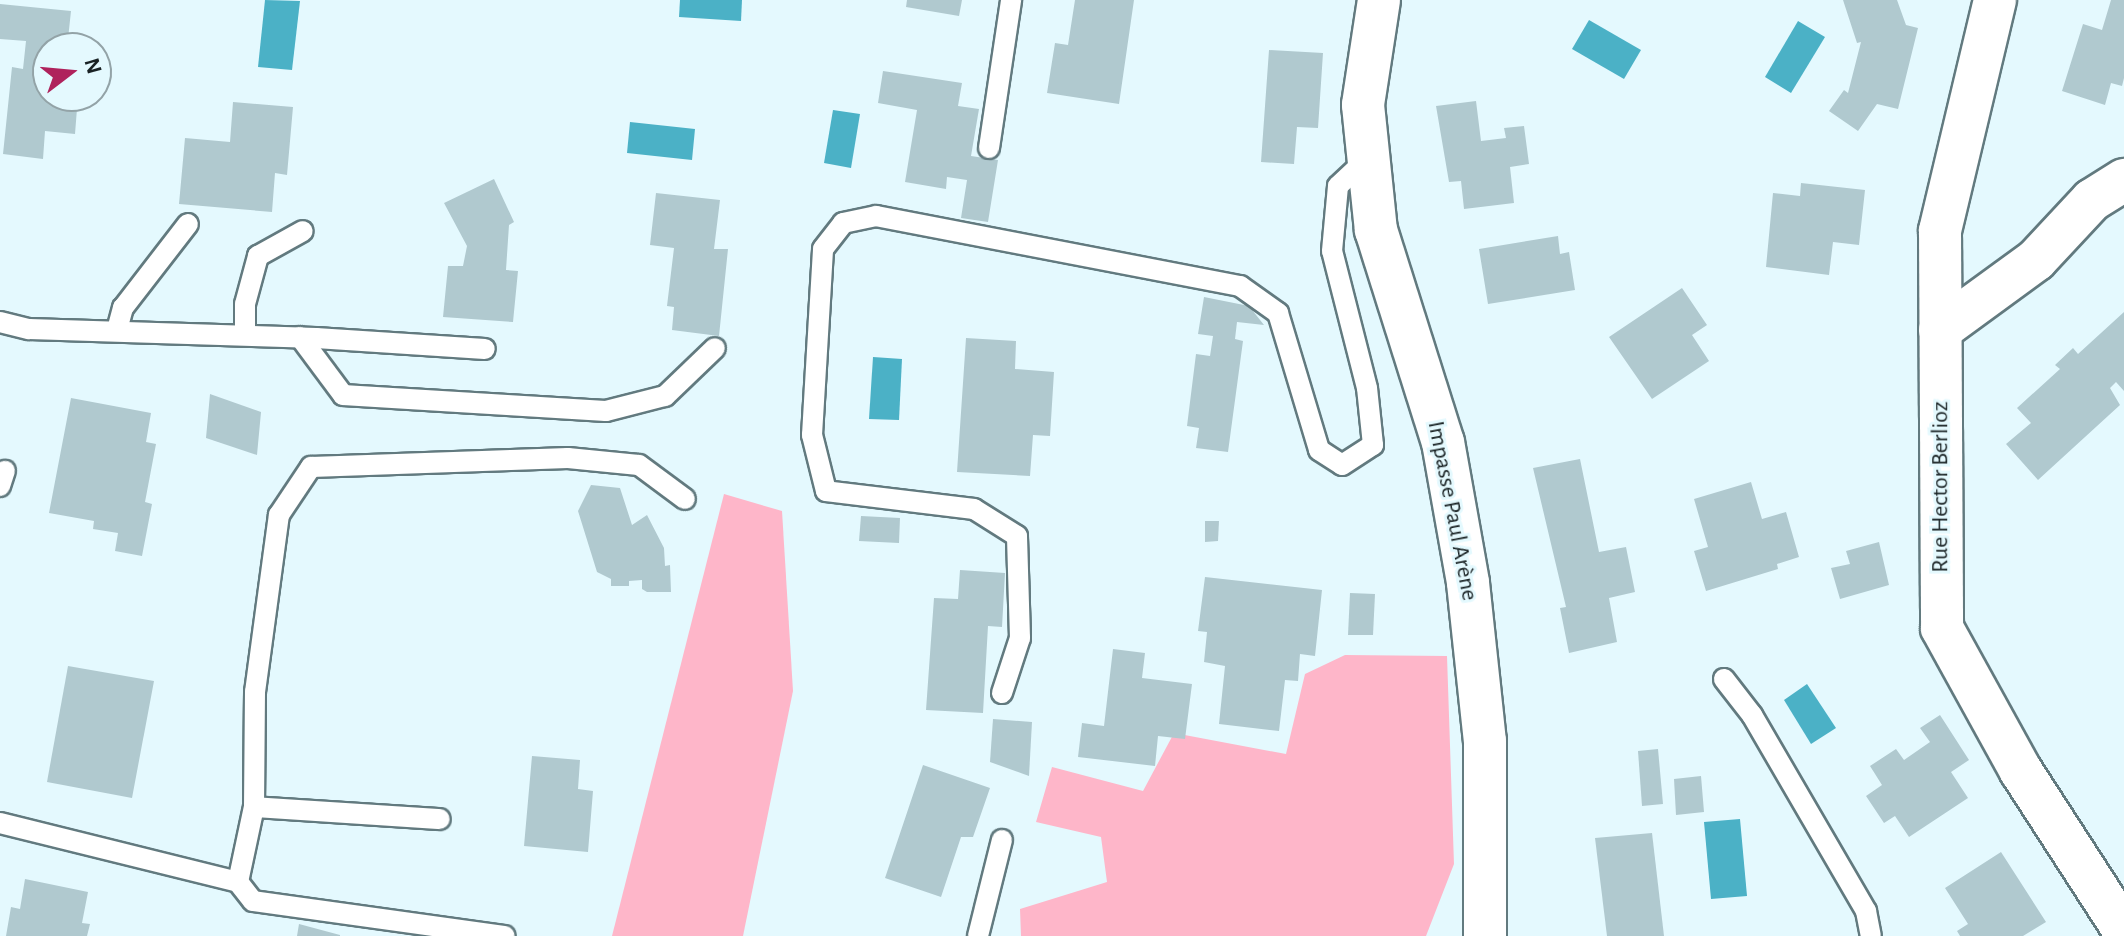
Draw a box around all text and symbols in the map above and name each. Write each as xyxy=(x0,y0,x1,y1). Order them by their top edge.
north arrow xyxy=(32,32,112,112)
text: N xyxy=(80,56,106,76)
street label: Rue Hector Berlioz xyxy=(1927,401,1955,573)
street label: Impasse Paul Arène xyxy=(1420,419,1484,603)

